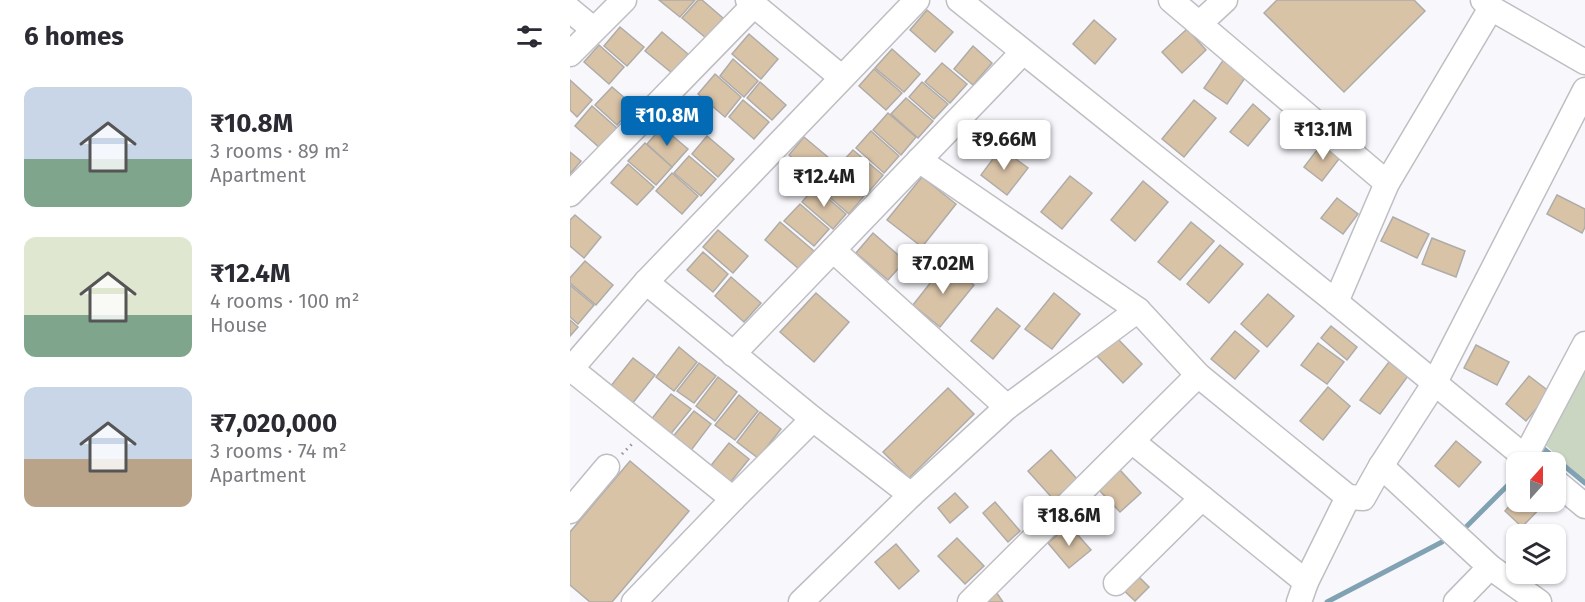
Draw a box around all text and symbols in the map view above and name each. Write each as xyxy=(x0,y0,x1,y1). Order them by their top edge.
icon: filters xyxy=(513,20,546,53)
text: 6 homes xyxy=(24,21,124,52)
pin: ₹10.8M xyxy=(618,96,716,147)
text: ₹10.8M xyxy=(635,103,699,127)
text: ₹10.8M xyxy=(210,108,293,139)
pin: ₹13.1M xyxy=(1274,110,1372,161)
icon: home xyxy=(72,111,144,183)
text: ₹13.1M xyxy=(1294,117,1352,141)
pin: ₹9.66M xyxy=(955,120,1053,171)
text: ₹9.66M xyxy=(972,127,1036,151)
text: 3 rooms · 89 m² xyxy=(210,139,349,163)
pin: ₹12.4M xyxy=(775,157,873,208)
text: Apartment xyxy=(210,163,306,187)
text: ₹12.4M xyxy=(793,164,855,188)
pin: ₹7.02M xyxy=(894,244,992,295)
text: ₹7.02M xyxy=(912,251,974,275)
text: ₹12.4M xyxy=(210,258,290,289)
icon: home xyxy=(72,261,144,333)
text: 4 rooms · 100 m² xyxy=(210,289,360,313)
text: House xyxy=(210,313,267,337)
text: ₹7,020,000 xyxy=(210,408,337,439)
icon: home xyxy=(72,411,144,483)
text: 3 rooms · 74 m² xyxy=(210,439,347,463)
north arrow xyxy=(1506,452,1566,512)
map controls xyxy=(1506,452,1566,584)
text: Apartment xyxy=(210,463,306,487)
pin: ₹18.6M xyxy=(1020,496,1118,547)
text: ₹18.6M xyxy=(1037,503,1101,527)
button: layers xyxy=(1506,524,1566,584)

